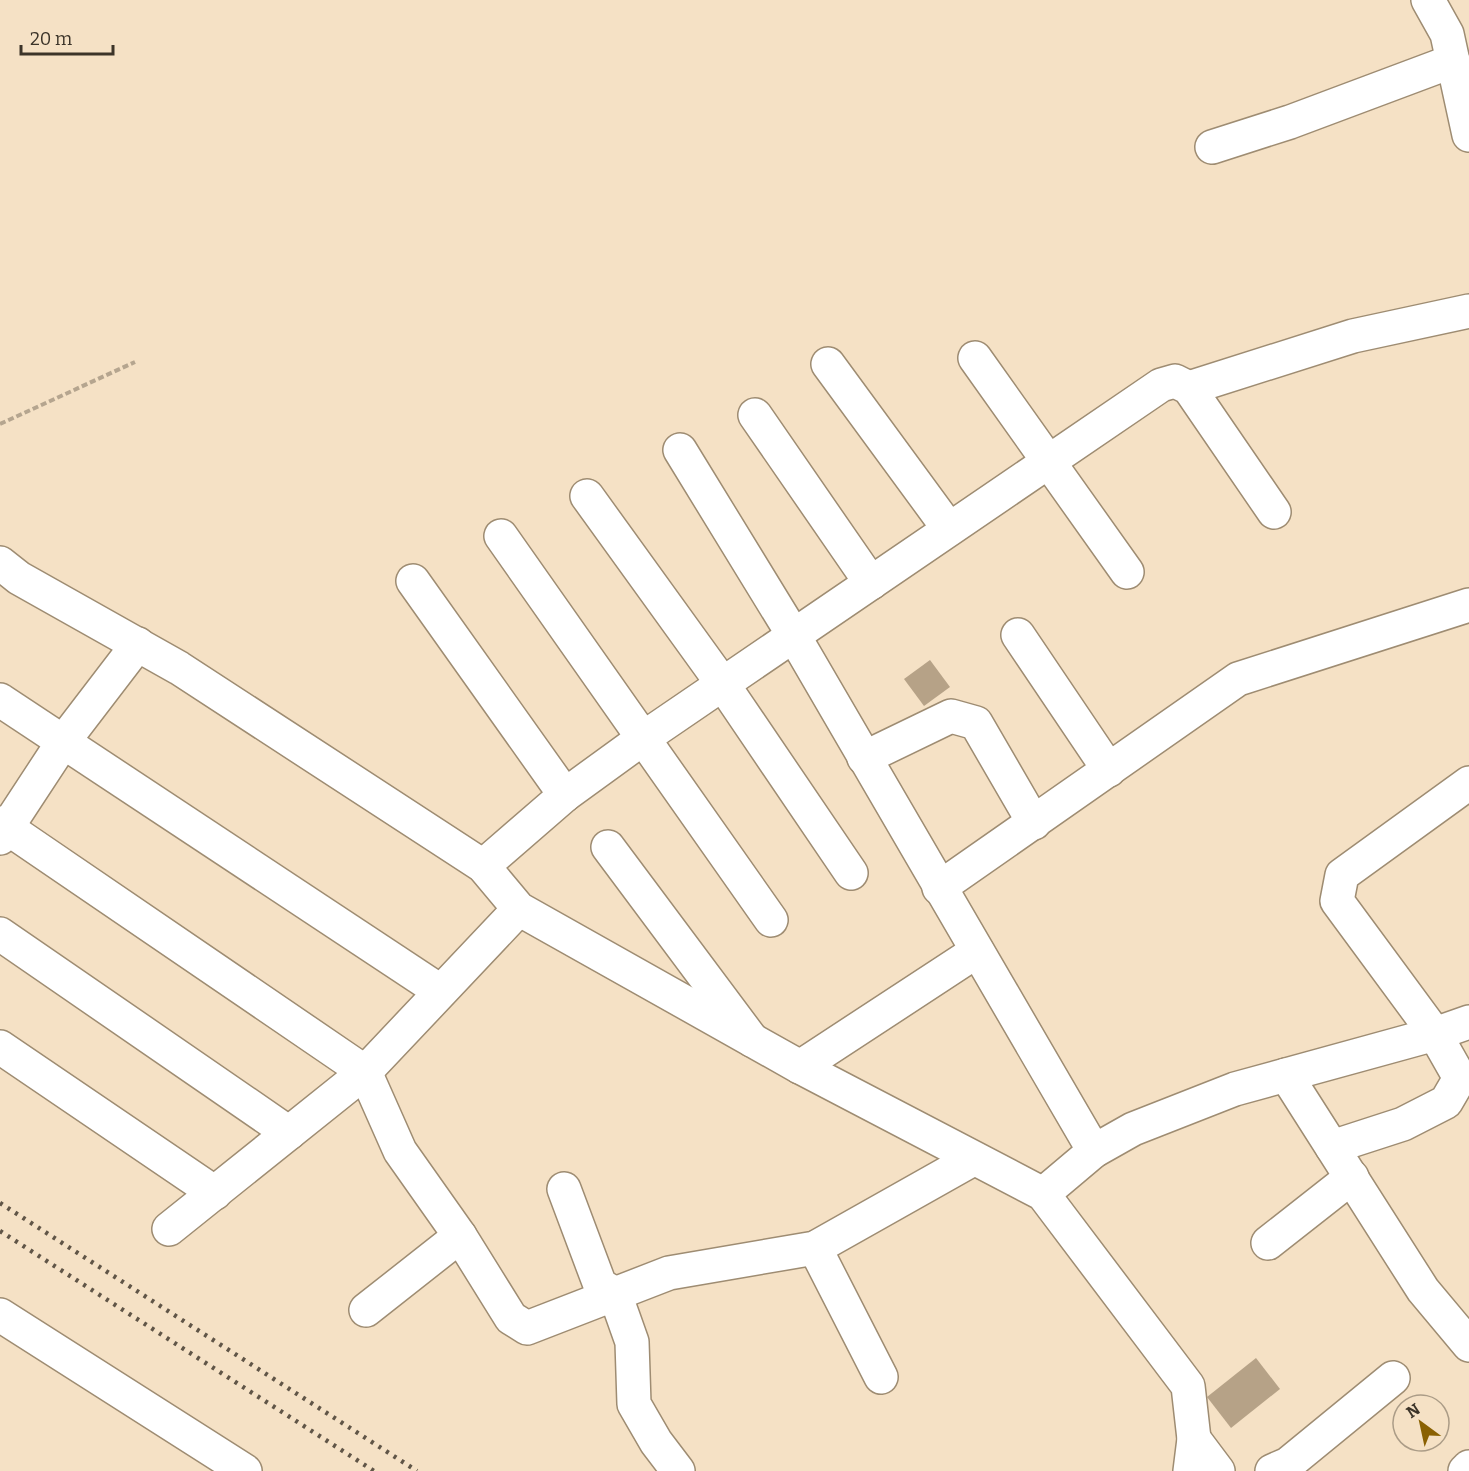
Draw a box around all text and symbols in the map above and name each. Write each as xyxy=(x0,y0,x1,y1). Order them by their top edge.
scale bar xyxy=(21,18,112,56)
text: 20 m xyxy=(30,28,72,50)
north arrow xyxy=(1391,1393,1451,1453)
text: N xyxy=(1403,1400,1423,1422)

